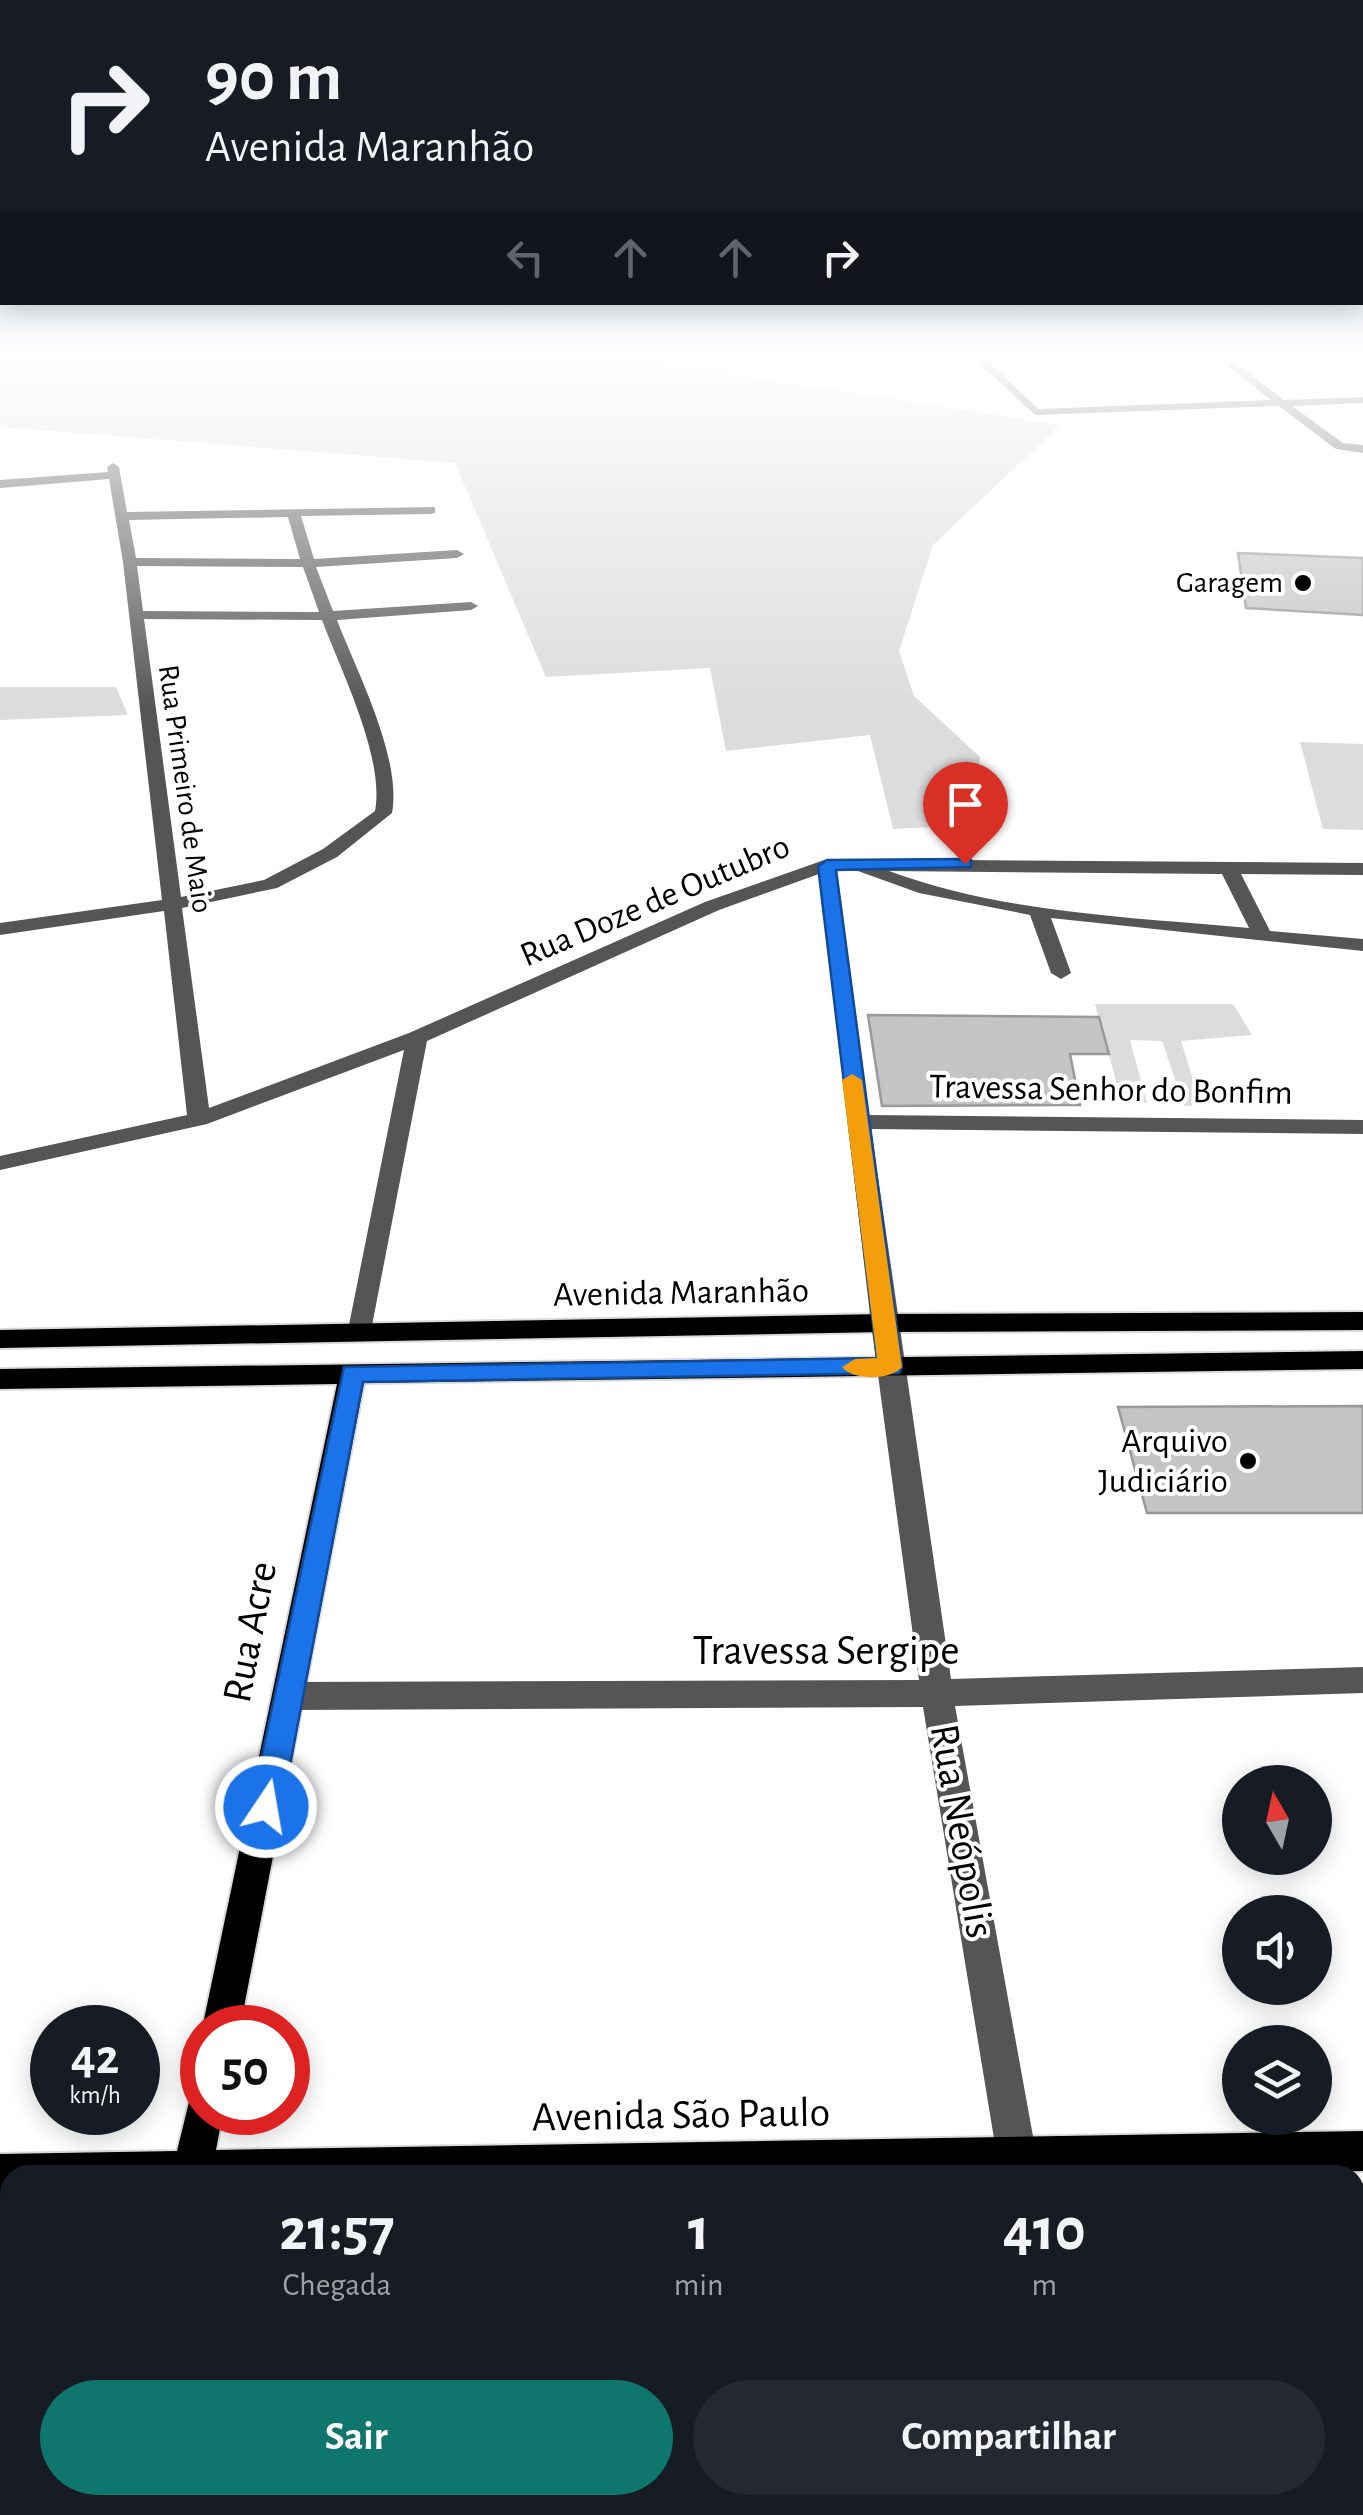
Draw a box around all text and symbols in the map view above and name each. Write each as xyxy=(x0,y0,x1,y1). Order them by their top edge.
icon: right xyxy=(40,40,170,170)
text: 90 m xyxy=(205,43,342,113)
text: Avenida Maranhão xyxy=(205,125,534,170)
icon: left xyxy=(498,230,553,285)
icon: ahead xyxy=(603,230,658,285)
icon: ahead xyxy=(708,230,763,285)
icon: right xyxy=(813,230,868,285)
place label: Garagem xyxy=(1176,568,1283,598)
marker: Garagem xyxy=(1292,572,1314,594)
street label: Rua Primeiro de Maio xyxy=(153,663,217,915)
pin xyxy=(923,762,1008,865)
icon: arrive xyxy=(938,777,993,832)
street label: Rua Doze de Outubro xyxy=(515,828,795,974)
street label: Travessa Senhor do Bonfim xyxy=(929,1069,1293,1111)
street label: Avenida Maranhão xyxy=(553,1273,809,1313)
place label: Arquivo Judiciário xyxy=(1098,1424,1228,1499)
marker: Arquivo Judiciário xyxy=(1237,1450,1259,1472)
street label: Rua Acre xyxy=(216,1558,284,1706)
street label: Travessa Sergipe xyxy=(692,1630,960,1672)
street label: Rua Neópolis xyxy=(923,1721,1001,1941)
position arrow xyxy=(214,1755,318,1859)
north arrow xyxy=(1222,1765,1332,1875)
map controls xyxy=(1222,1765,1332,2135)
button: sound xyxy=(1222,1895,1332,2005)
speed limit sign: 50 xyxy=(180,2005,310,2135)
button: layers xyxy=(1222,2025,1332,2135)
text: 42 xyxy=(71,2033,119,2083)
text: km/h xyxy=(69,2083,121,2108)
street label: Avenida São Paulo xyxy=(531,2091,831,2139)
text: 21:57 xyxy=(279,2201,395,2261)
text: 1 xyxy=(688,2201,710,2261)
text: 410 xyxy=(1003,2201,1086,2261)
text: Chegada xyxy=(282,2269,391,2301)
text: min xyxy=(674,2269,724,2301)
text: m xyxy=(1032,2269,1057,2301)
button: Sair xyxy=(40,2380,673,2495)
button: Compartilhar xyxy=(693,2380,1325,2495)

